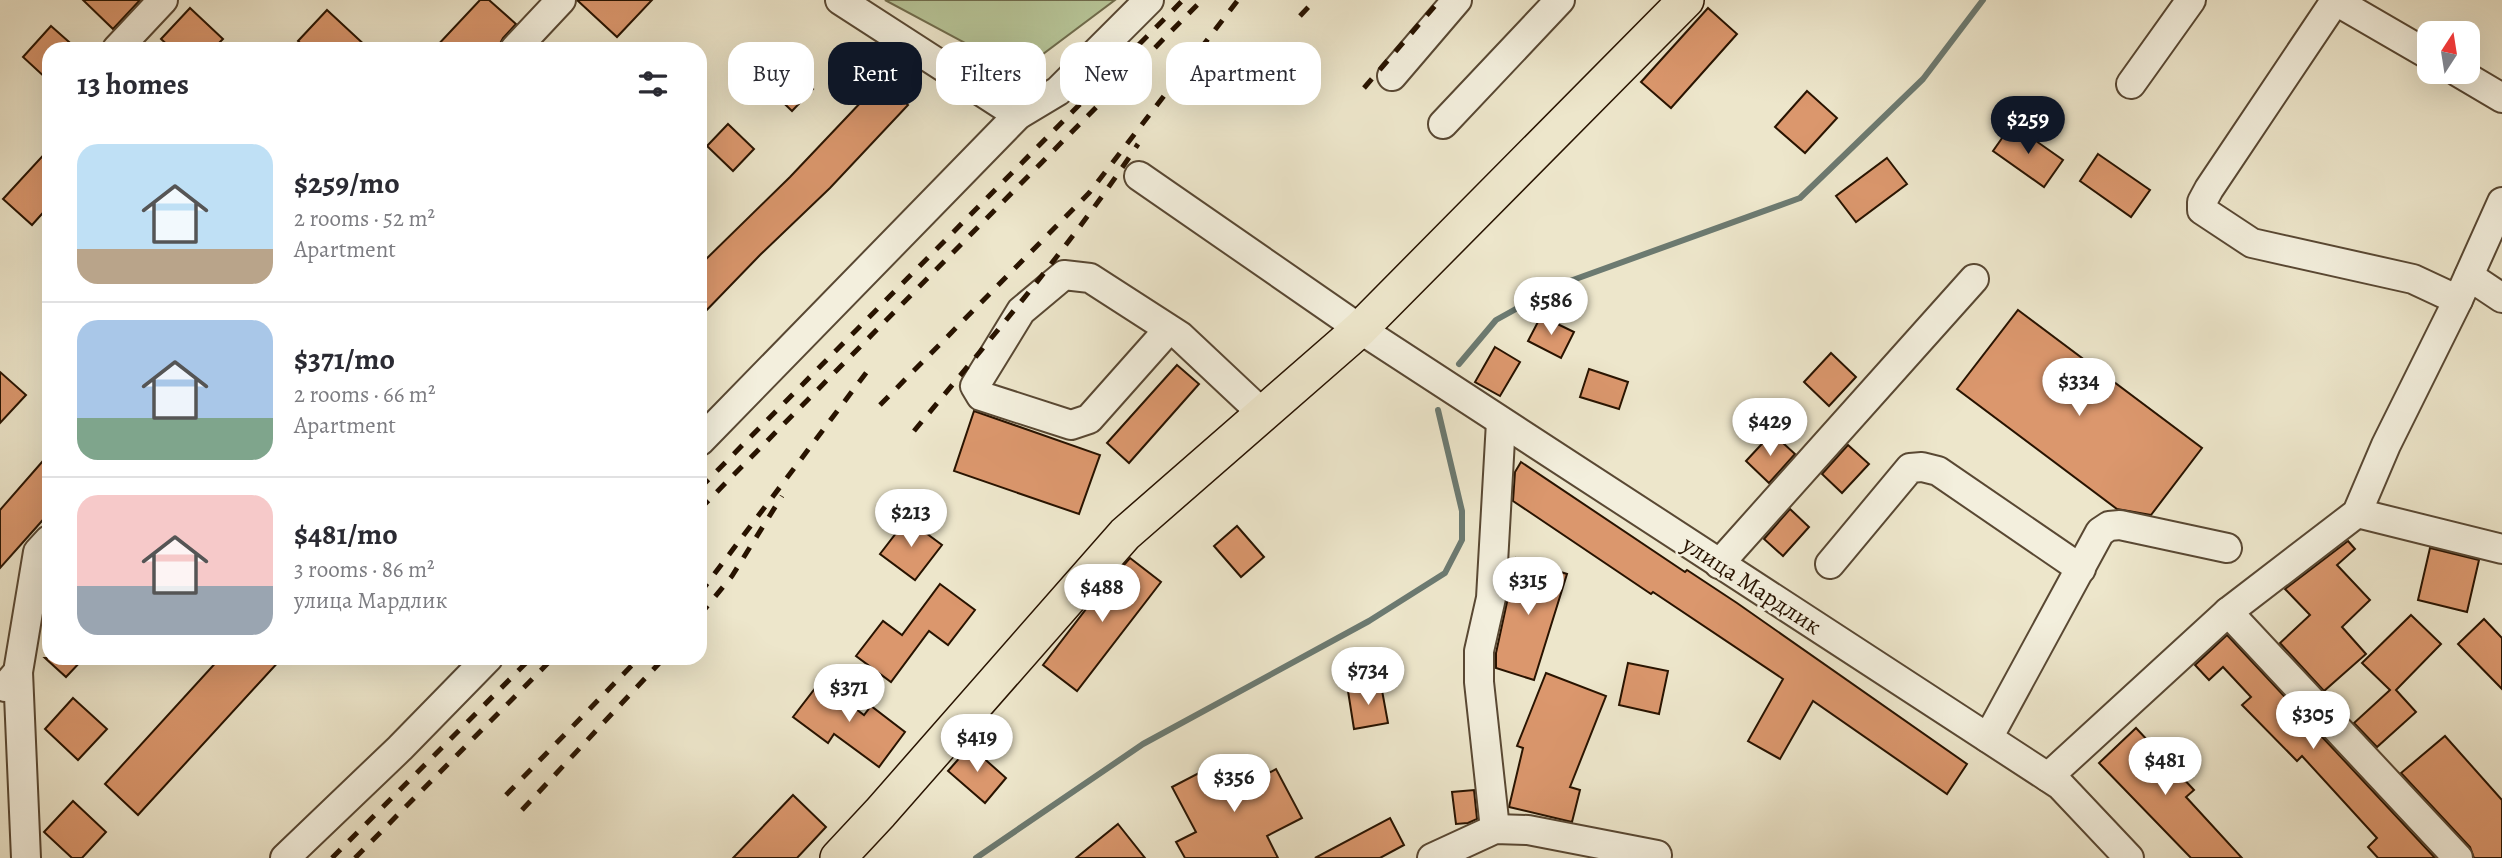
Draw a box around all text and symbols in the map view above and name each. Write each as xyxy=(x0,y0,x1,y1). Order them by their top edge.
north arrow xyxy=(2417,21,2480,84)
map controls xyxy=(2417,21,2480,84)
chip: Buy xyxy=(728,42,814,105)
chip: Rent xyxy=(828,42,922,105)
chip: Filters xyxy=(936,42,1046,105)
chip: New xyxy=(1060,42,1152,105)
chip: Apartment xyxy=(1166,42,1321,105)
text: 13 homes xyxy=(77,64,189,104)
icon: filters xyxy=(634,65,672,103)
pin: $259 xyxy=(1987,96,2069,156)
text: $259 xyxy=(2007,103,2049,134)
text: $259/mo xyxy=(294,163,400,203)
icon: home xyxy=(133,172,217,256)
text: 2 rooms · 52 m² xyxy=(294,203,435,234)
text: Apartment xyxy=(294,234,396,265)
pin: $586 xyxy=(1510,278,1592,337)
text: $586 xyxy=(1530,284,1572,315)
text: $371/mo xyxy=(294,339,395,379)
icon: home xyxy=(133,348,217,432)
pin: $334 xyxy=(2038,358,2120,418)
text: $334 xyxy=(2058,365,2100,396)
text: 2 rooms · 66 m² xyxy=(294,379,436,410)
pin: $429 xyxy=(1729,398,1811,458)
text: $429 xyxy=(1748,405,1792,436)
text: Apartment xyxy=(294,410,396,441)
pin: $213 xyxy=(870,490,952,549)
text: $213 xyxy=(891,496,931,527)
text: $481/mo xyxy=(294,514,398,554)
icon: home xyxy=(133,523,217,607)
street label: улица Мардлик xyxy=(1675,527,1828,642)
text: 3 rooms · 86 m² xyxy=(294,554,435,585)
pin: $315 xyxy=(1487,558,1569,617)
pin: $488 xyxy=(1061,564,1143,624)
text: $315 xyxy=(1509,564,1547,595)
text: $488 xyxy=(1080,571,1124,602)
text: улица Мардлик xyxy=(294,585,447,616)
pin: $734 xyxy=(1327,648,1409,707)
text: $734 xyxy=(1347,654,1389,685)
pin: $371 xyxy=(808,664,890,724)
text: $371 xyxy=(830,671,868,702)
pin: $305 xyxy=(2272,692,2354,751)
text: $305 xyxy=(2292,698,2334,729)
pin: $419 xyxy=(936,714,1018,774)
text: $419 xyxy=(957,721,997,752)
pin: $481 xyxy=(2124,738,2206,797)
text: $481 xyxy=(2145,744,2185,775)
pin: $356 xyxy=(1193,754,1275,814)
text: $356 xyxy=(1213,761,1255,792)

